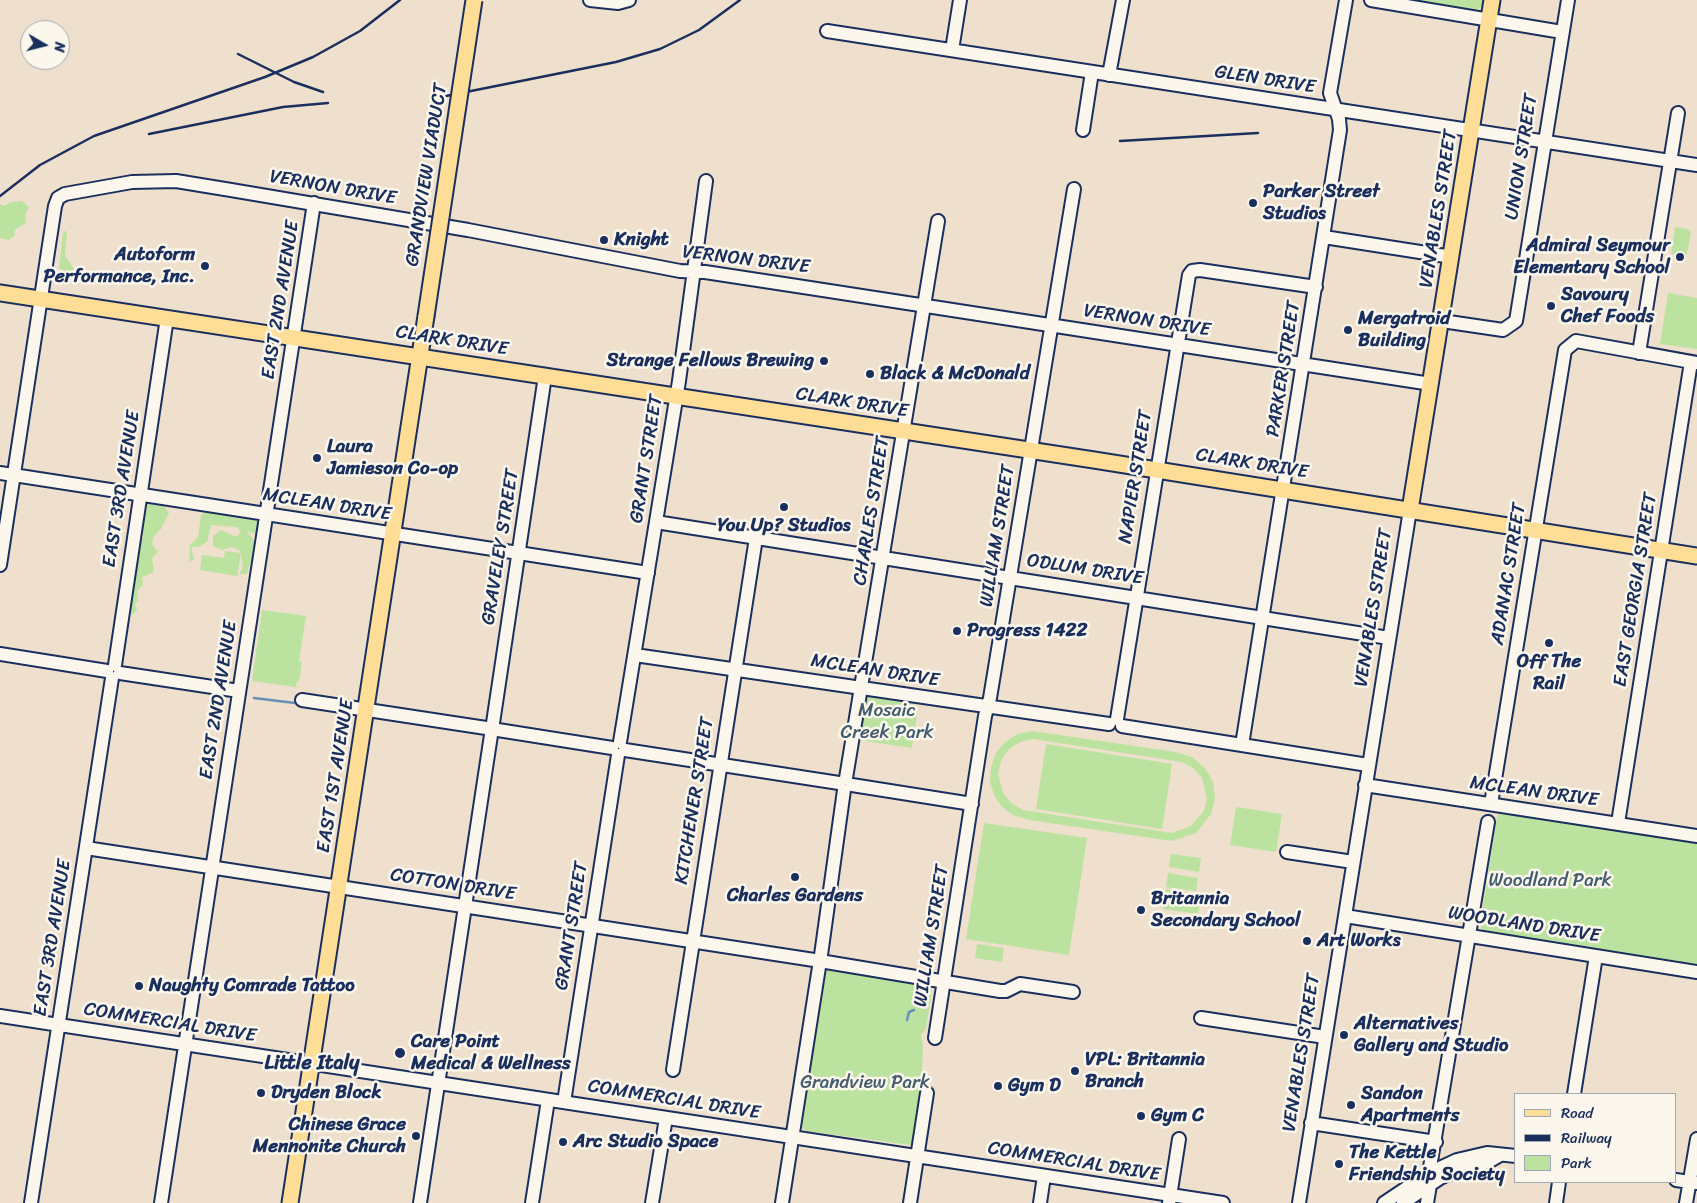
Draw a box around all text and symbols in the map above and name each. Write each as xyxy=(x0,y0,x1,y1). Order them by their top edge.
north arrow xyxy=(20,20,70,70)
text: N xyxy=(46,40,72,54)
street label: GLEN DRIVE xyxy=(1213,61,1317,99)
street label: GRANDVIEW VIADUCT xyxy=(401,82,453,268)
street label: UNION STREET xyxy=(1501,92,1543,222)
street label: VENABLES STREET xyxy=(1415,128,1463,290)
street label: VERNON DRIVE xyxy=(268,166,398,210)
place label: Parker Street Studios xyxy=(1263,181,1380,225)
marker: Parker Street Studios xyxy=(1247,197,1259,209)
street label: EAST 2ND AVENUE xyxy=(257,219,305,381)
place label: Knight xyxy=(614,229,669,251)
marker: Knight xyxy=(598,234,610,246)
place label: Admiral Seymour Elementary School xyxy=(1513,235,1670,279)
street label: VERNON DRIVE xyxy=(681,241,811,279)
place label: Autoform Performance, Inc. xyxy=(44,244,195,288)
marker: Admiral Seymour Elementary School xyxy=(1674,251,1686,263)
marker: Autoform Performance, Inc. xyxy=(199,260,211,272)
place label: Savoury Chef Foods xyxy=(1561,284,1654,328)
street label: PARKER STREET xyxy=(1262,299,1306,439)
street label: VERNON DRIVE xyxy=(1082,300,1212,342)
marker: Savoury Chef Foods xyxy=(1545,300,1557,312)
place label: Mergatroid Building xyxy=(1358,308,1450,352)
street label: CLARK DRIVE xyxy=(394,321,510,361)
marker: Mergatroid Building xyxy=(1342,324,1354,336)
place label: Strange Fellows Brewing xyxy=(607,350,814,372)
marker: Strange Fellows Brewing xyxy=(818,355,830,367)
place label: Black & McDonald xyxy=(880,363,1030,385)
marker: Black & McDonald xyxy=(864,368,876,380)
street label: CLARK DRIVE xyxy=(794,383,910,423)
street label: GRANT STREET xyxy=(626,393,668,525)
street label: EAST 3RD AVENUE xyxy=(98,409,146,569)
street label: NAPIER STREET xyxy=(1114,409,1158,545)
street label: CHARLES STREET xyxy=(849,435,895,587)
place label: Laura Jamieson Co-op xyxy=(327,436,458,480)
street label: CLARK DRIVE xyxy=(1194,444,1310,484)
marker: Laura Jamieson Co-op xyxy=(311,452,323,464)
street label: WILLIAM STREET xyxy=(976,463,1020,609)
street label: GRAVELEY STREET xyxy=(477,467,525,627)
street label: MCLEAN DRIVE xyxy=(261,484,393,526)
street label: EAST GEORGIA STREET xyxy=(1609,491,1663,689)
marker: You Up? Studios xyxy=(778,501,790,513)
street label: ADANAC STREET xyxy=(1487,502,1531,646)
place label: You Up? Studios xyxy=(717,515,851,537)
street label: VENABLES STREET xyxy=(1350,527,1398,689)
street label: ODLUM DRIVE xyxy=(1025,550,1145,590)
street label: EAST 2ND AVENUE xyxy=(195,619,243,781)
place label: Progress 1422 xyxy=(967,620,1087,642)
marker: Progress 1422 xyxy=(951,625,963,637)
marker: Off The Rail xyxy=(1543,637,1555,649)
street label: MCLEAN DRIVE xyxy=(809,650,941,692)
place label: Off The Rail xyxy=(1517,651,1581,695)
street label: EAST 1ST AVENUE xyxy=(313,698,359,854)
park label: Mosaic Creek Park xyxy=(840,700,934,744)
street label: KITCHENER STREET xyxy=(671,716,719,886)
street label: MCLEAN DRIVE xyxy=(1468,772,1600,812)
street label: EAST 3RD AVENUE xyxy=(29,858,77,1018)
street label: GRANT STREET xyxy=(551,860,593,992)
street label: WILLIAM STREET xyxy=(910,863,954,1009)
street label: COTTON DRIVE xyxy=(389,864,517,906)
park label: Woodland Park xyxy=(1488,870,1612,892)
marker: Charles Gardens xyxy=(789,871,801,883)
place label: Charles Gardens xyxy=(727,885,863,907)
place label: Britannia Secondary School xyxy=(1151,888,1300,932)
street label: WOODLAND DRIVE xyxy=(1446,902,1602,948)
marker: Britannia Secondary School xyxy=(1135,904,1147,916)
place label: Art Works xyxy=(1317,930,1400,952)
marker: Art Works xyxy=(1301,935,1313,947)
street label: VENABLES STREET xyxy=(1278,972,1326,1134)
place label: Naughty Comrade Tattoo xyxy=(149,975,355,997)
marker: Naughty Comrade Tattoo xyxy=(133,980,145,992)
street label: COMMERCIAL DRIVE xyxy=(82,998,258,1048)
place label: Alternatives Gallery and Studio xyxy=(1354,1013,1508,1057)
marker: Alternatives Gallery and Studio xyxy=(1338,1029,1350,1041)
place label: Care Point Medical & Wellness xyxy=(411,1031,571,1075)
marker: Care Point Medical & Wellness xyxy=(393,1046,407,1060)
place label: VPL: Britannia Branch xyxy=(1085,1049,1205,1093)
district label: Little Italy xyxy=(264,1052,360,1076)
marker: VPL: Britannia Branch xyxy=(1069,1065,1081,1077)
park label: Grandview Park xyxy=(800,1072,930,1094)
street label: COMMERCIAL DRIVE xyxy=(586,1075,762,1125)
place label: Gym D xyxy=(1008,1075,1061,1097)
marker: Gym D xyxy=(992,1080,1004,1092)
place label: Dryden Block xyxy=(271,1082,382,1104)
place label: Sandon Apartments xyxy=(1361,1083,1459,1127)
marker: Dryden Block xyxy=(255,1087,267,1099)
legend xyxy=(1514,1093,1677,1183)
marker: Sandon Apartments xyxy=(1345,1099,1357,1111)
text: Road xyxy=(1561,1100,1593,1126)
place label: Gym C xyxy=(1151,1105,1204,1127)
marker: Gym C xyxy=(1135,1110,1147,1122)
place label: Chinese Grace Mennonite Church xyxy=(253,1114,406,1158)
text: Railway xyxy=(1561,1125,1612,1151)
marker: Chinese Grace Mennonite Church xyxy=(410,1130,422,1142)
place label: Arc Studio Space xyxy=(573,1131,718,1153)
marker: Arc Studio Space xyxy=(557,1136,569,1148)
street label: COMMERCIAL DRIVE xyxy=(986,1137,1162,1187)
place label: The Kettle Friendship Society xyxy=(1349,1142,1505,1186)
text: Park xyxy=(1561,1150,1592,1176)
marker: The Kettle Friendship Society xyxy=(1333,1158,1345,1170)

